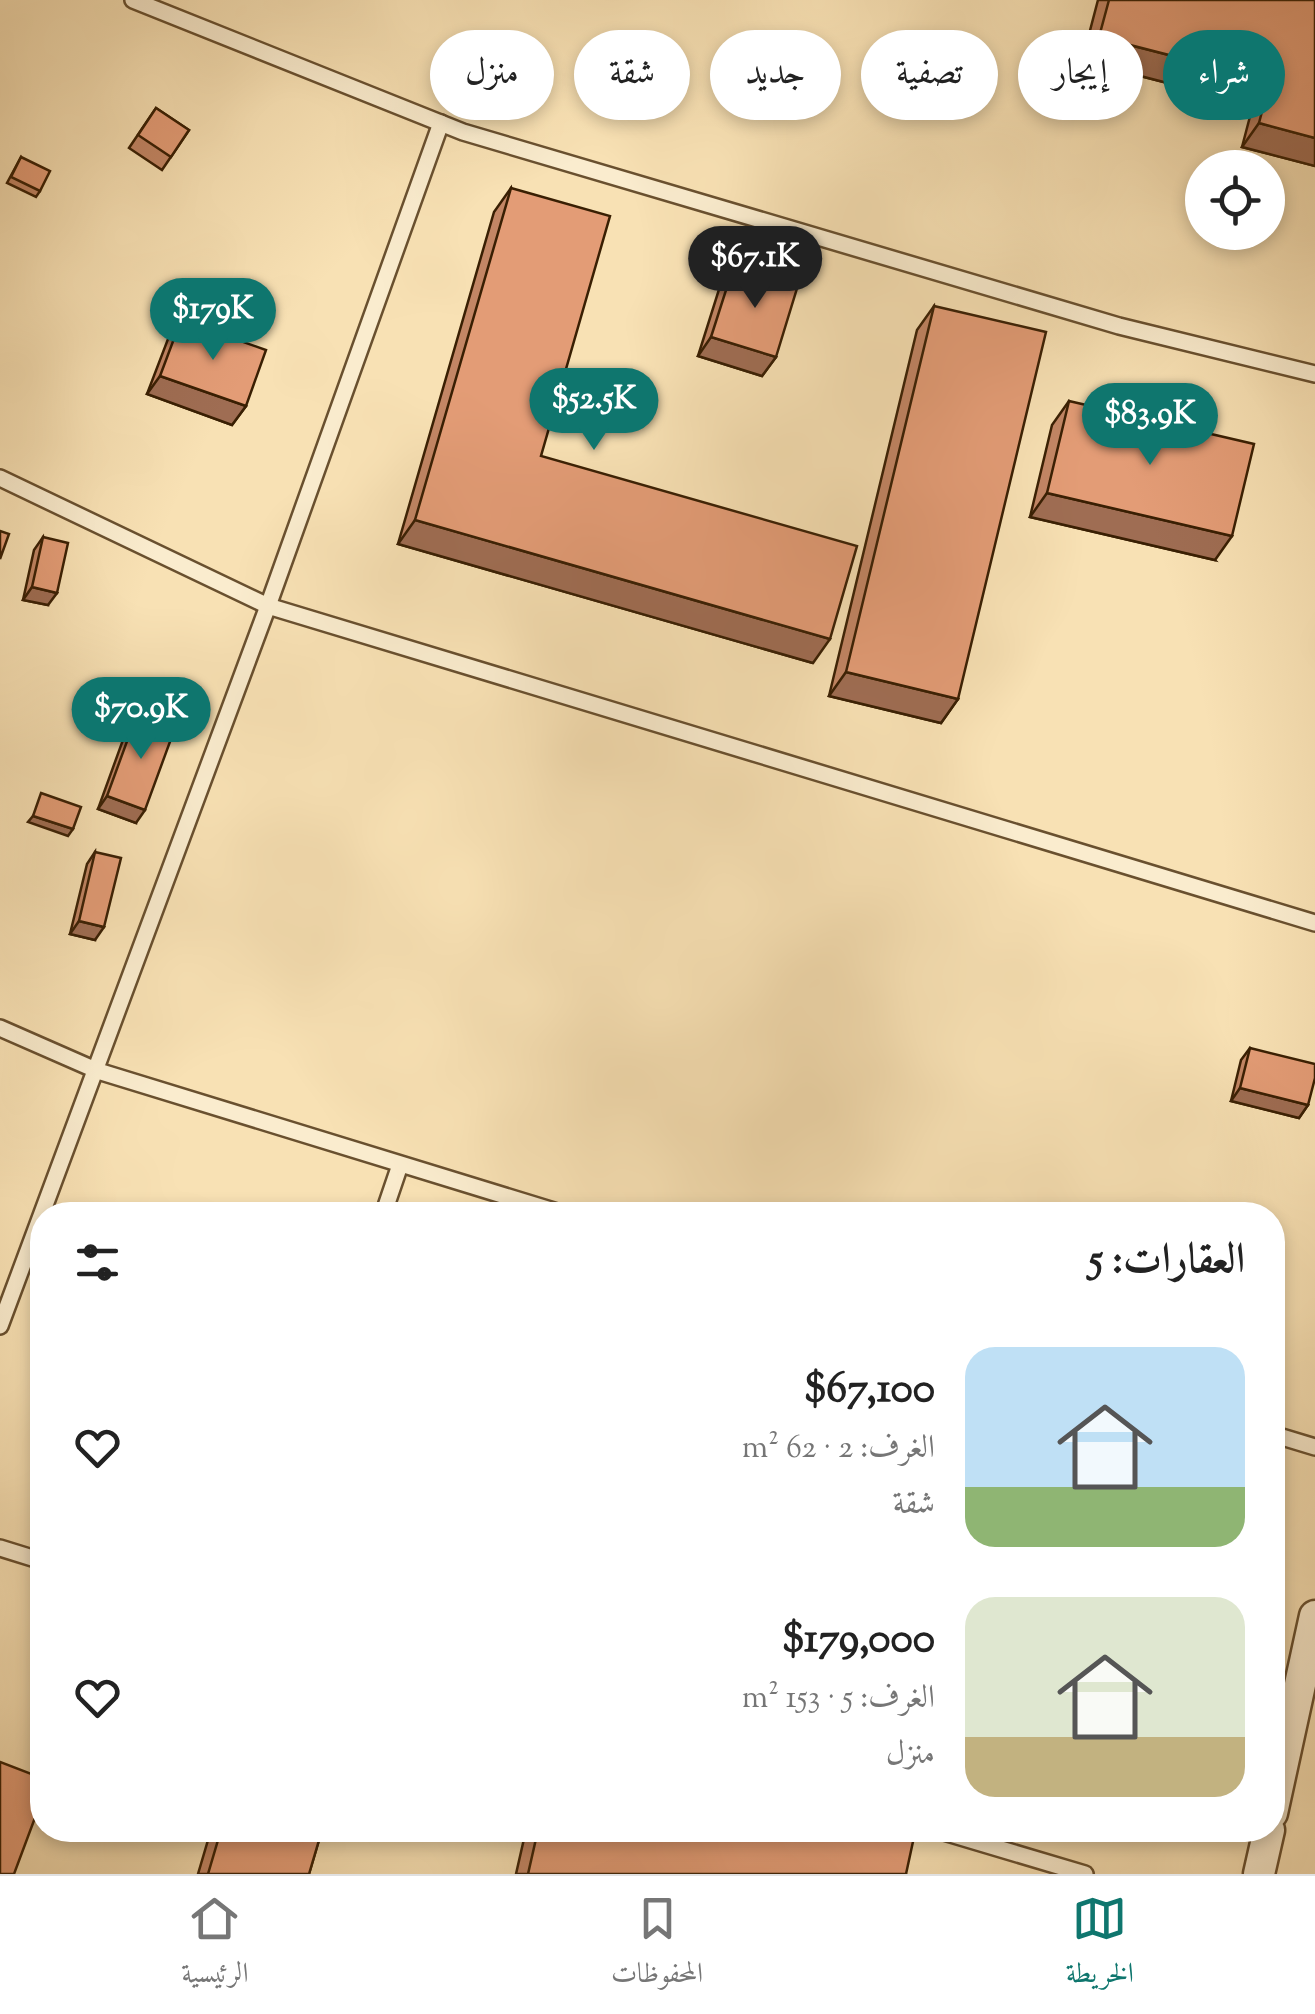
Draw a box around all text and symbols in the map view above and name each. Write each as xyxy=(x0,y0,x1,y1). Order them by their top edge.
chip: منزل xyxy=(430,30,554,120)
chip: شقة xyxy=(574,30,690,120)
chip: جديد xyxy=(710,30,841,120)
chip: تصفية xyxy=(861,30,998,120)
chip: إيجار xyxy=(1018,30,1143,120)
chip: شراء xyxy=(1163,30,1285,120)
map controls xyxy=(1185,150,1285,250)
button: locate xyxy=(1185,150,1285,250)
pin: $67.1K xyxy=(674,226,836,311)
text: $67.1K xyxy=(710,235,800,281)
pin: $179K xyxy=(143,278,283,363)
text: $179K xyxy=(172,287,254,333)
pin: $52.5K xyxy=(513,368,675,453)
text: $52.5K xyxy=(551,377,637,423)
pin: $83.9K xyxy=(1069,383,1231,468)
text: $83.9K xyxy=(1104,392,1196,438)
pin: $70.9K xyxy=(60,677,222,762)
text: $70.9K xyxy=(94,686,188,732)
text: العقارات: 5 xyxy=(1089,1232,1245,1292)
icon: filters xyxy=(70,1235,125,1290)
text: $67,100 xyxy=(804,1361,935,1421)
icon: home xyxy=(1045,1387,1165,1507)
icon: heart xyxy=(70,1420,125,1475)
text: الغرف: 2 · 62 m² xyxy=(742,1426,935,1472)
text: شقة xyxy=(893,1482,935,1528)
text: $179,000 xyxy=(782,1611,935,1671)
icon: home xyxy=(1045,1637,1165,1757)
icon: heart xyxy=(70,1670,125,1725)
text: الغرف: 5 · 153 m² xyxy=(742,1676,935,1722)
text: منزل xyxy=(886,1732,935,1778)
tab: الرئيسية xyxy=(181,1891,248,2000)
tab: المحفوظات xyxy=(611,1891,703,2000)
tab: الخريطة xyxy=(1066,1891,1134,2000)

